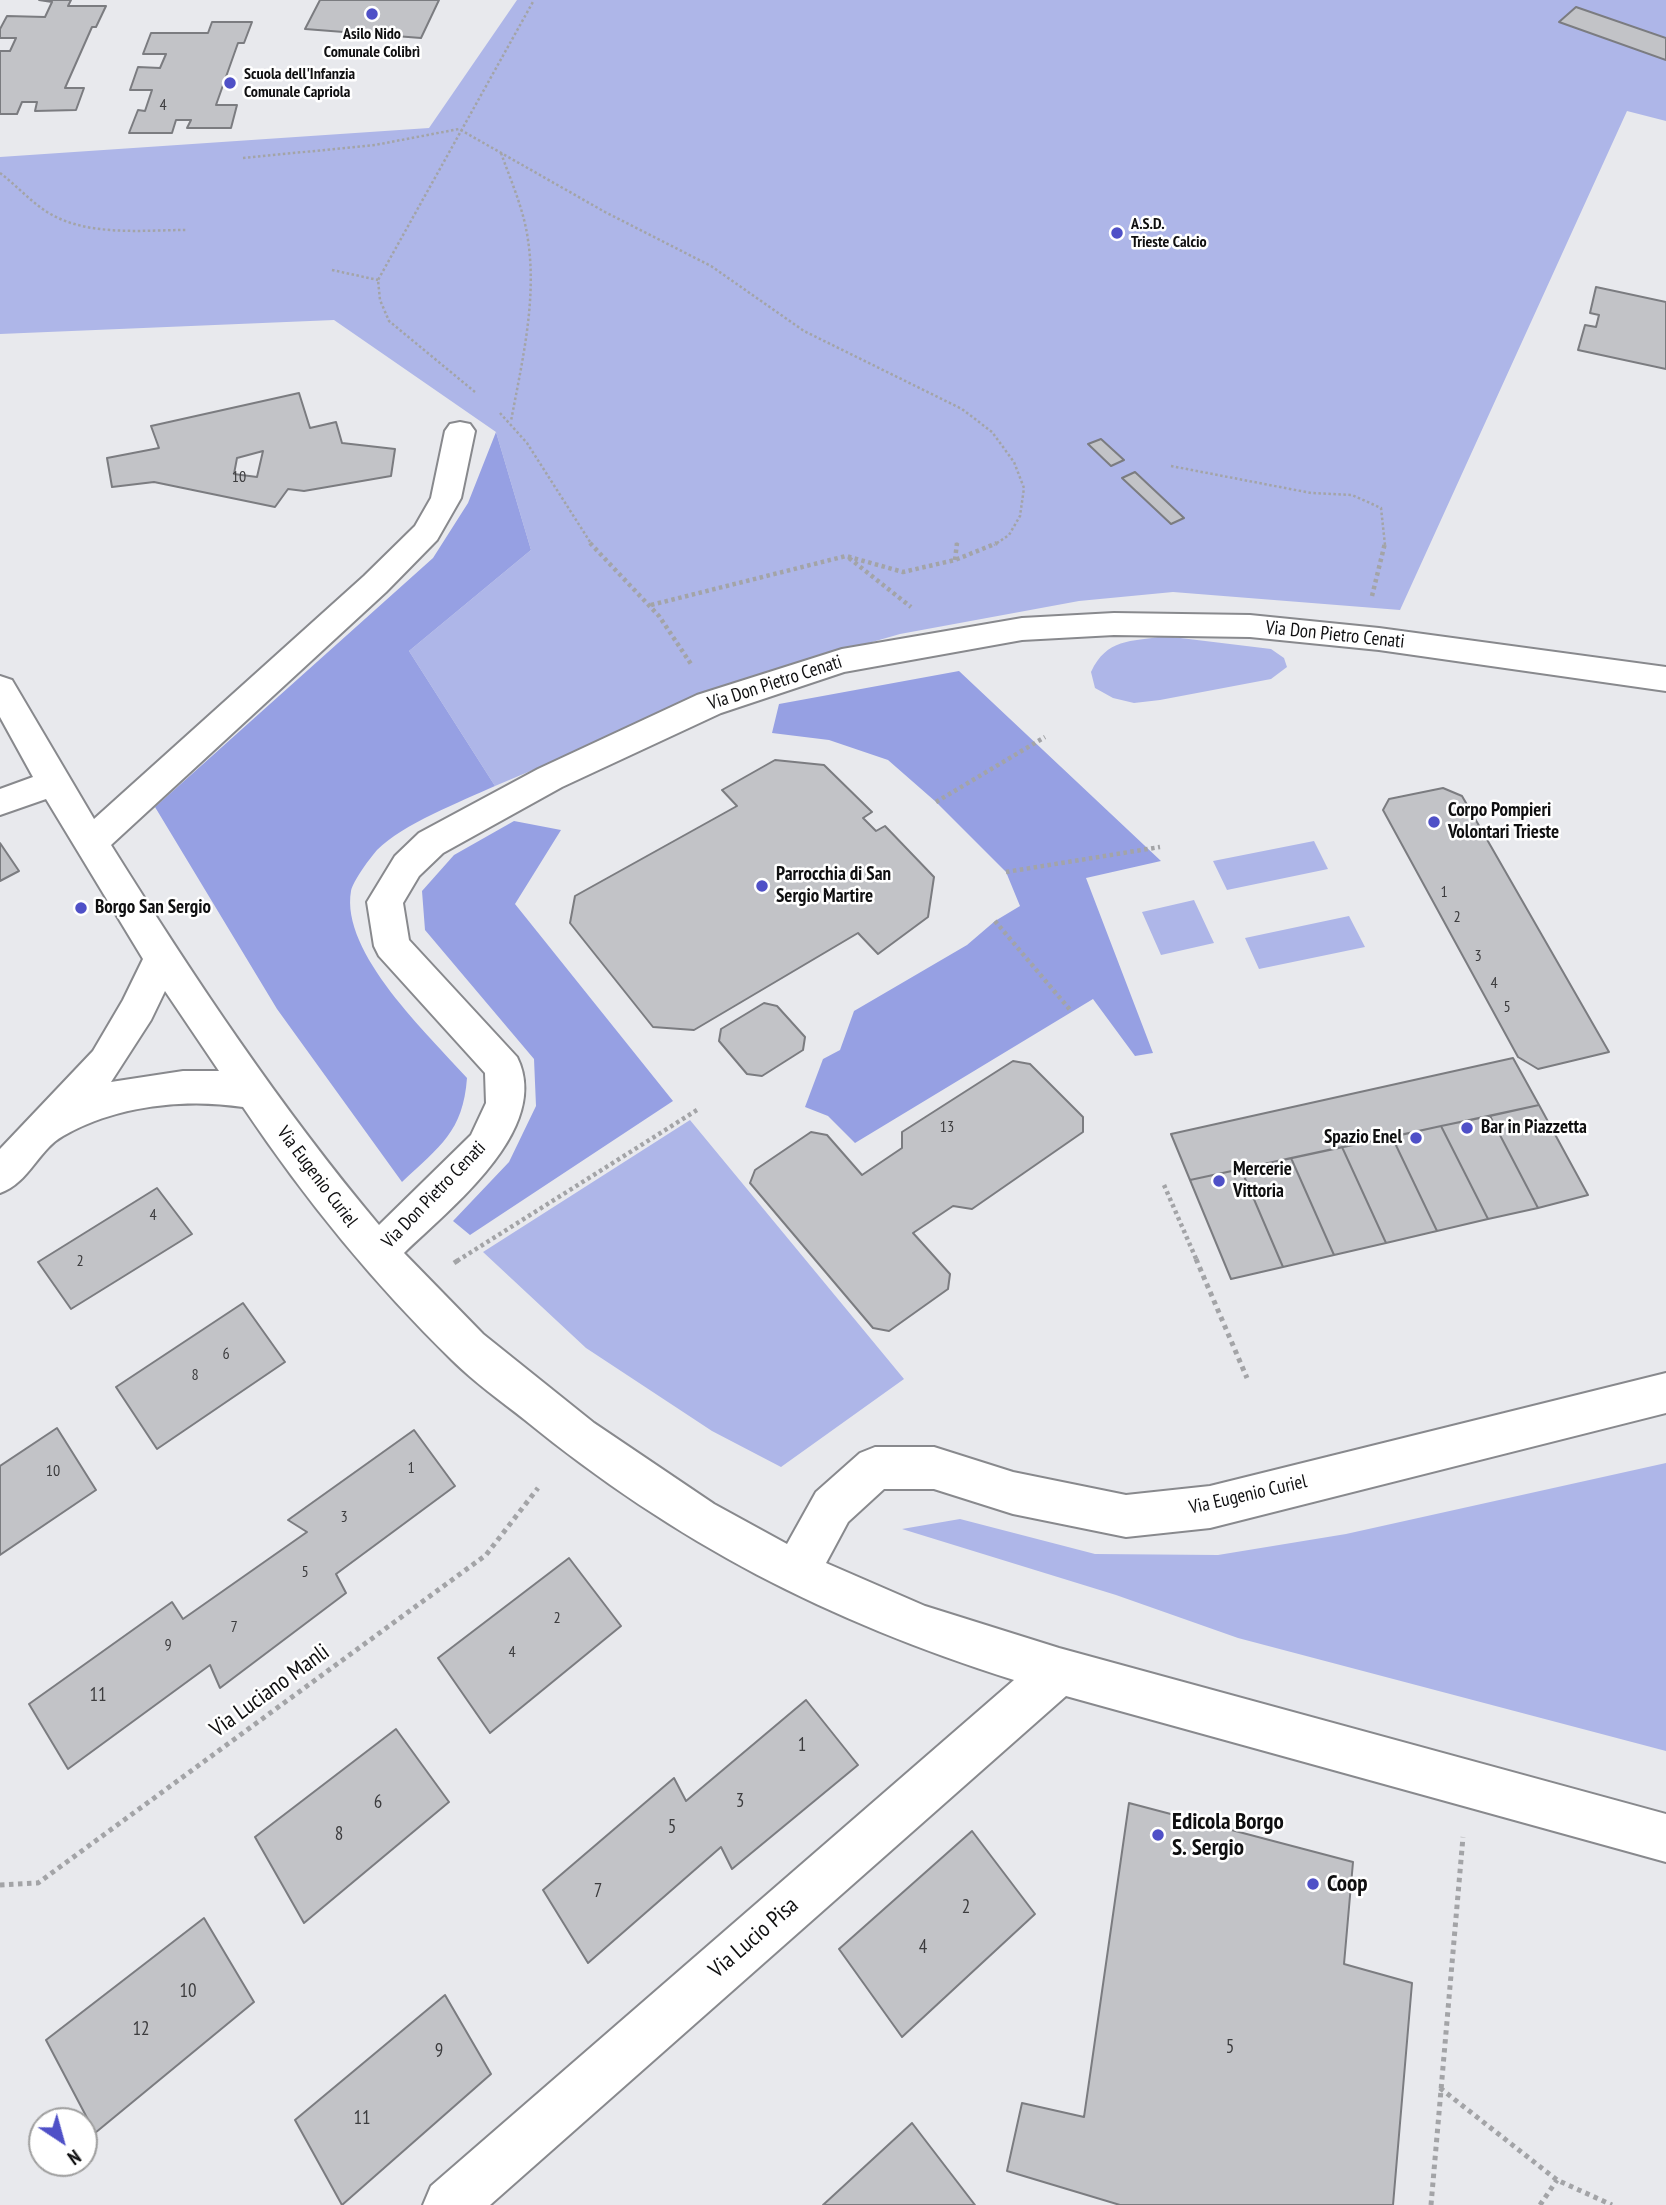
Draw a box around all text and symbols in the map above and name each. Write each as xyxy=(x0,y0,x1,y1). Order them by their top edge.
marker: Asilo Nido Comunale Colibrì xyxy=(364,6,380,22)
place label: Asilo Nido Comunale Colibrì xyxy=(324,24,420,62)
place label: Scuola dell'Infanzia Comunale Capriola xyxy=(244,64,355,102)
marker: Scuola dell'Infanzia Comunale Capriola xyxy=(222,75,238,91)
house number: 4 xyxy=(159,95,167,115)
place label: A.S.D. Trieste Calcio xyxy=(1131,214,1207,252)
marker: A.S.D. Trieste Calcio xyxy=(1109,225,1125,241)
house number: 10 xyxy=(232,467,246,487)
street label: Via Don Pietro Cenati xyxy=(1264,616,1406,654)
street label: Via Don Pietro Cenati xyxy=(705,651,845,715)
place label: Corpo Pompieri Volontari Trieste xyxy=(1448,800,1559,844)
marker: Corpo Pompieri Volontari Trieste xyxy=(1426,814,1442,830)
place label: Parrocchia di San Sergio Martire xyxy=(776,864,891,908)
marker: Parrocchia di San Sergio Martire xyxy=(754,878,770,894)
house number: 1 xyxy=(1440,882,1448,902)
place label: Borgo San Sergio xyxy=(95,897,211,919)
marker: Borgo San Sergio xyxy=(73,900,89,916)
house number: 2 xyxy=(1453,907,1461,927)
house number: 3 xyxy=(1474,946,1482,966)
house number: 4 xyxy=(1490,973,1498,993)
house number: 5 xyxy=(1503,997,1511,1017)
house number: 13 xyxy=(940,1117,954,1137)
place label: Bar in Piazzetta xyxy=(1481,1117,1587,1139)
marker: Bar in Piazzetta xyxy=(1459,1120,1475,1136)
street label: Via Eugenio Curiel xyxy=(272,1122,362,1232)
place label: Spazio Enel xyxy=(1324,1127,1402,1149)
marker: Spazio Enel xyxy=(1408,1130,1424,1146)
street label: Via Don Pietro Cenati xyxy=(377,1137,491,1253)
place label: Mercerie Vittoria xyxy=(1233,1159,1292,1203)
marker: Mercerie Vittoria xyxy=(1211,1173,1227,1189)
house number: 4 xyxy=(149,1205,157,1225)
house number: 2 xyxy=(76,1251,84,1271)
house number: 6 xyxy=(222,1344,230,1364)
house number: 8 xyxy=(191,1365,199,1385)
house number: 1 xyxy=(407,1458,415,1478)
house number: 10 xyxy=(46,1461,60,1481)
street label: Via Eugenio Curiel xyxy=(1187,1470,1309,1520)
house number: 3 xyxy=(340,1507,348,1527)
house number: 5 xyxy=(301,1562,309,1582)
house number: 2 xyxy=(553,1608,561,1628)
house number: 7 xyxy=(230,1617,238,1637)
house number: 9 xyxy=(164,1635,172,1655)
street label: Via Luciano Manli xyxy=(205,1639,335,1743)
house number: 4 xyxy=(508,1642,516,1662)
house number: 11 xyxy=(89,1685,107,1707)
house number: 1 xyxy=(798,1735,806,1757)
house number: 3 xyxy=(736,1791,744,1813)
house number: 6 xyxy=(374,1792,382,1814)
place label: Edicola Borgo S. Sergio xyxy=(1172,1808,1284,1862)
house number: 5 xyxy=(668,1817,676,1839)
house number: 8 xyxy=(335,1824,343,1846)
marker: Edicola Borgo S. Sergio xyxy=(1150,1827,1166,1843)
place label: Coop xyxy=(1327,1870,1368,1898)
marker: Coop xyxy=(1305,1876,1321,1892)
house number: 7 xyxy=(594,1881,602,1903)
street label: Via Lucio Pisa xyxy=(704,1892,804,1984)
house number: 2 xyxy=(962,1897,970,1919)
house number: 4 xyxy=(919,1937,927,1959)
house number: 10 xyxy=(179,1981,197,2003)
house number: 12 xyxy=(132,2019,150,2041)
house number: 5 xyxy=(1226,2037,1234,2059)
house number: 9 xyxy=(435,2041,443,2063)
north arrow xyxy=(28,2107,98,2177)
house number: 11 xyxy=(353,2108,371,2130)
text: N xyxy=(63,2145,85,2170)

